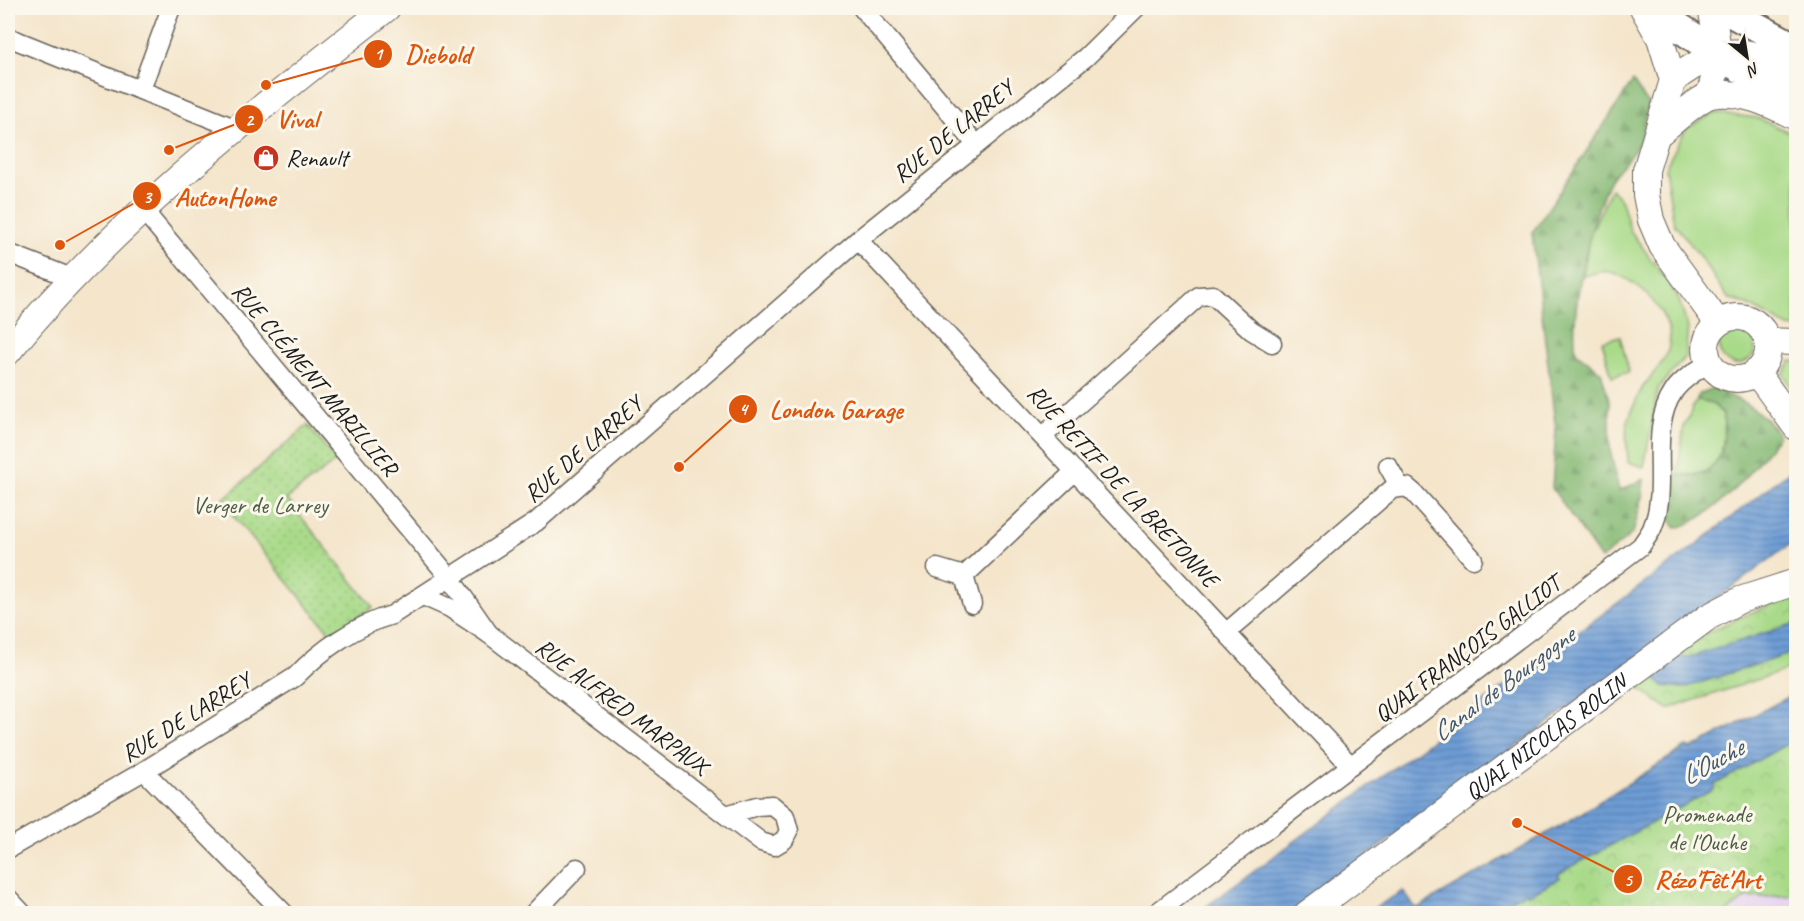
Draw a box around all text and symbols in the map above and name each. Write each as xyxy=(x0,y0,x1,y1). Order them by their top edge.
north arrow xyxy=(1717,27,1777,87)
callout: Diebold xyxy=(363,32,482,76)
text: Diebold xyxy=(405,38,475,71)
text: 1 xyxy=(374,43,384,65)
text: N xyxy=(1742,58,1763,82)
street label: RUE DE LARREY xyxy=(886,71,1022,189)
callout: Vival xyxy=(234,97,330,141)
text: Vival xyxy=(276,103,322,136)
text: 2 xyxy=(245,109,255,131)
shop icon: Renault xyxy=(251,143,281,173)
place label: Renault xyxy=(286,143,351,173)
callout: AutonHome xyxy=(132,174,287,218)
text: AutonHome xyxy=(175,181,278,214)
text: 3 xyxy=(143,186,153,208)
street label: RUE CLÉMENT MARILLIER xyxy=(226,276,406,483)
street label: RUE RETIF DE LA BRETONNE xyxy=(1021,378,1227,596)
street label: RUE DE LARREY xyxy=(518,387,651,509)
callout: London Garage xyxy=(728,387,915,431)
text: London Garage xyxy=(769,393,905,426)
text: 4 xyxy=(739,398,749,420)
park label: Verger de Larrey xyxy=(192,490,329,520)
street label: QUAI FRANÇOIS GALLIOT xyxy=(1368,565,1571,729)
water label: Canal de Bourgogne xyxy=(1425,617,1585,749)
street label: RUE ALFRED MARPAUX xyxy=(530,631,717,783)
street label: RUE DE LARREY xyxy=(116,664,259,769)
street label: QUAI NICOLAS ROLIN xyxy=(1459,666,1635,807)
water label: L'Ouche xyxy=(1675,730,1752,792)
park label: Promenade de l'Ouche xyxy=(1663,799,1754,857)
callout: Rézo'Fêt'Art xyxy=(1613,857,1773,901)
text: Rézo'Fêt'Art xyxy=(1655,863,1765,896)
text: 5 xyxy=(1624,869,1634,891)

